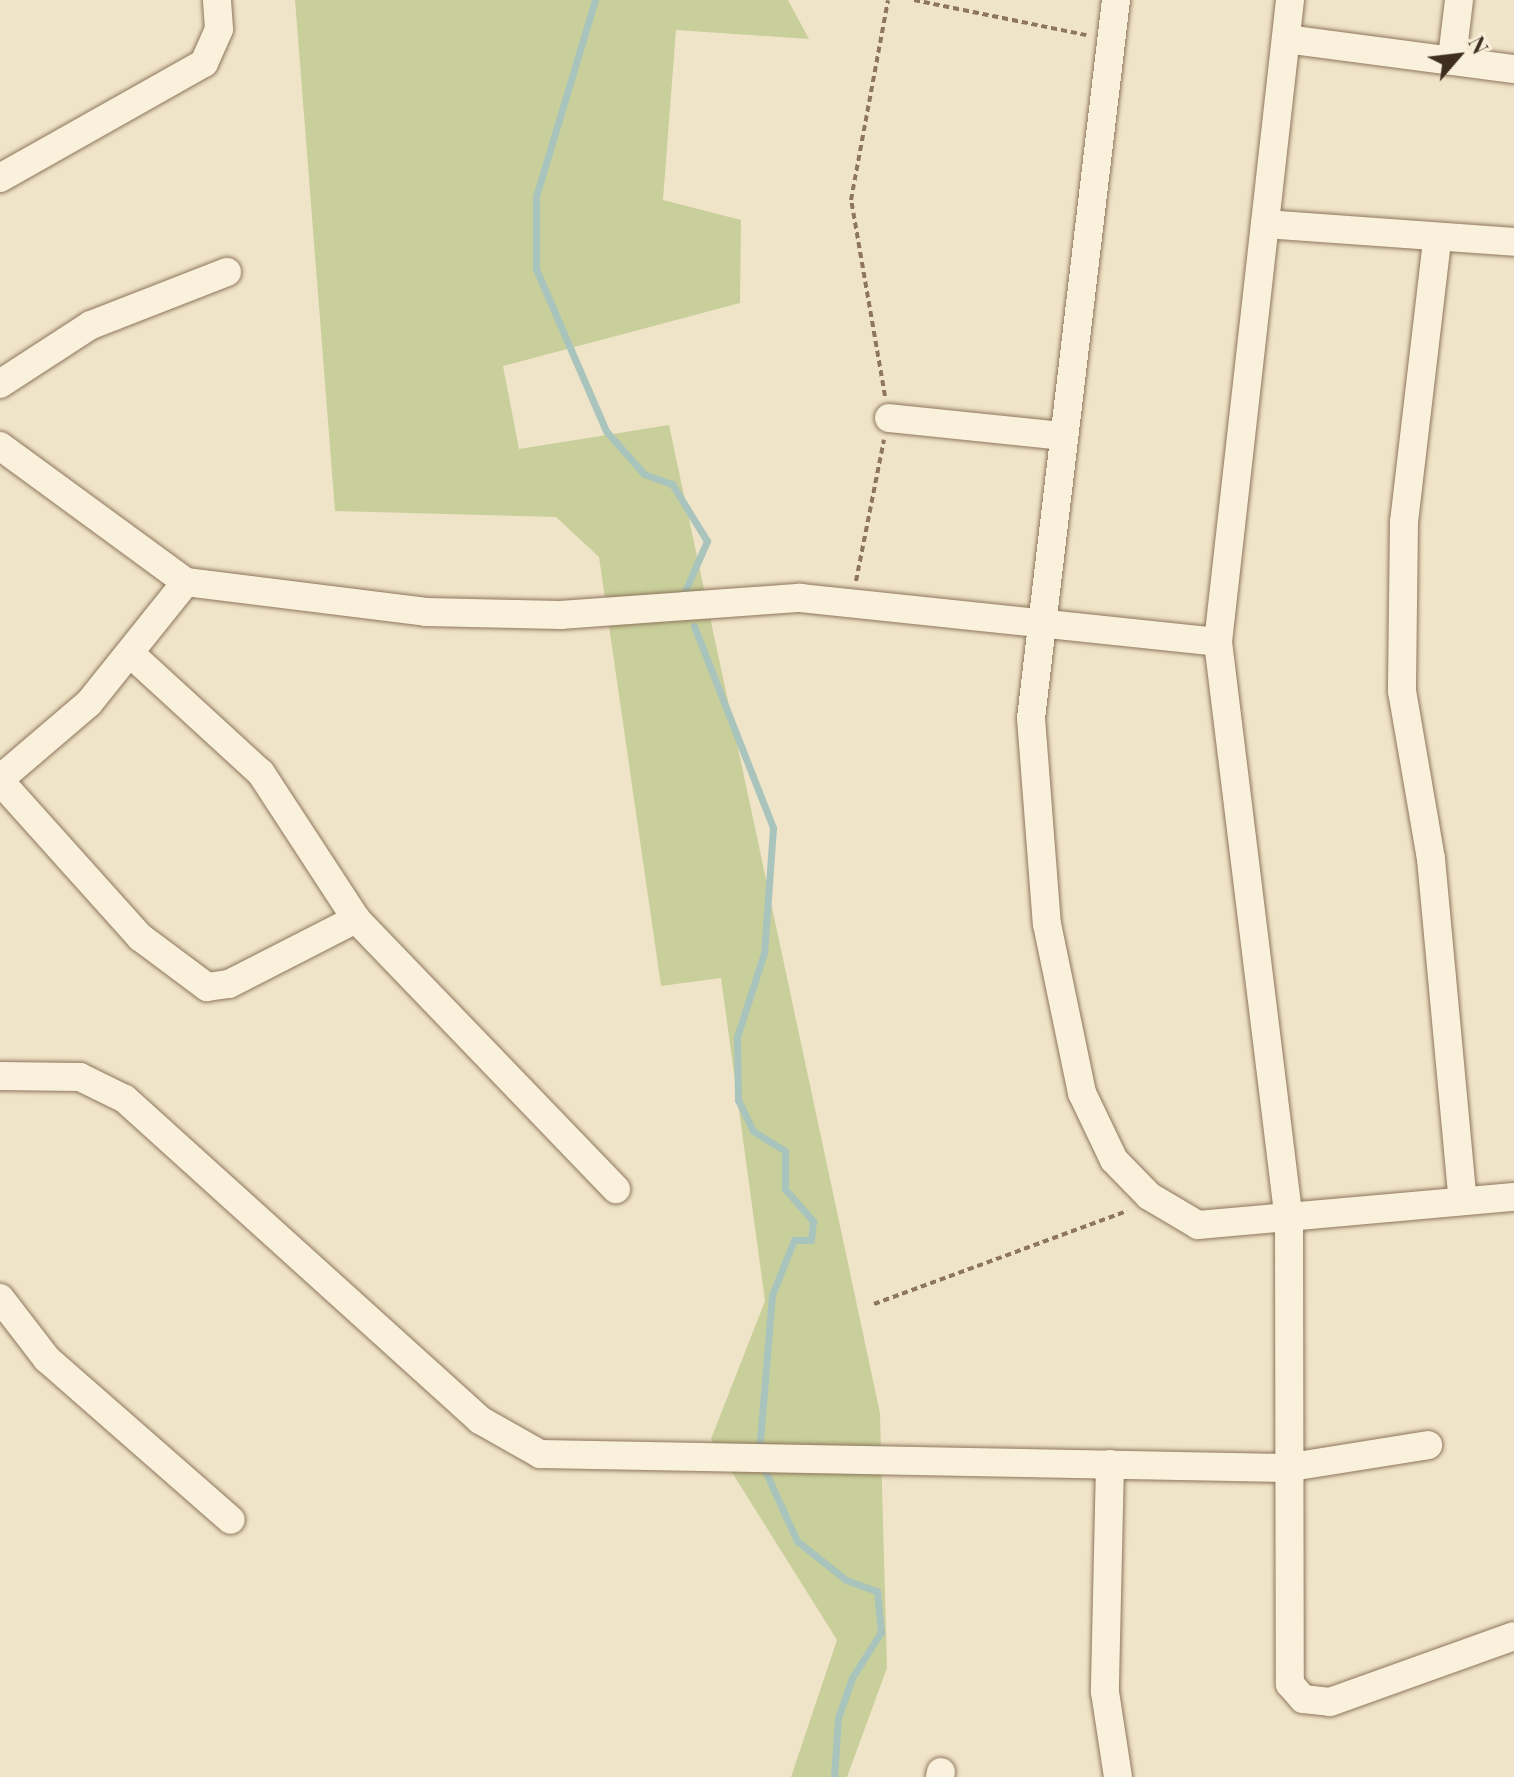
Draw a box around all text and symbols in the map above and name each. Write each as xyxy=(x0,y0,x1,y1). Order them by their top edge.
north arrow xyxy=(1418,16,1498,96)
text: N xyxy=(1462,31,1496,59)

